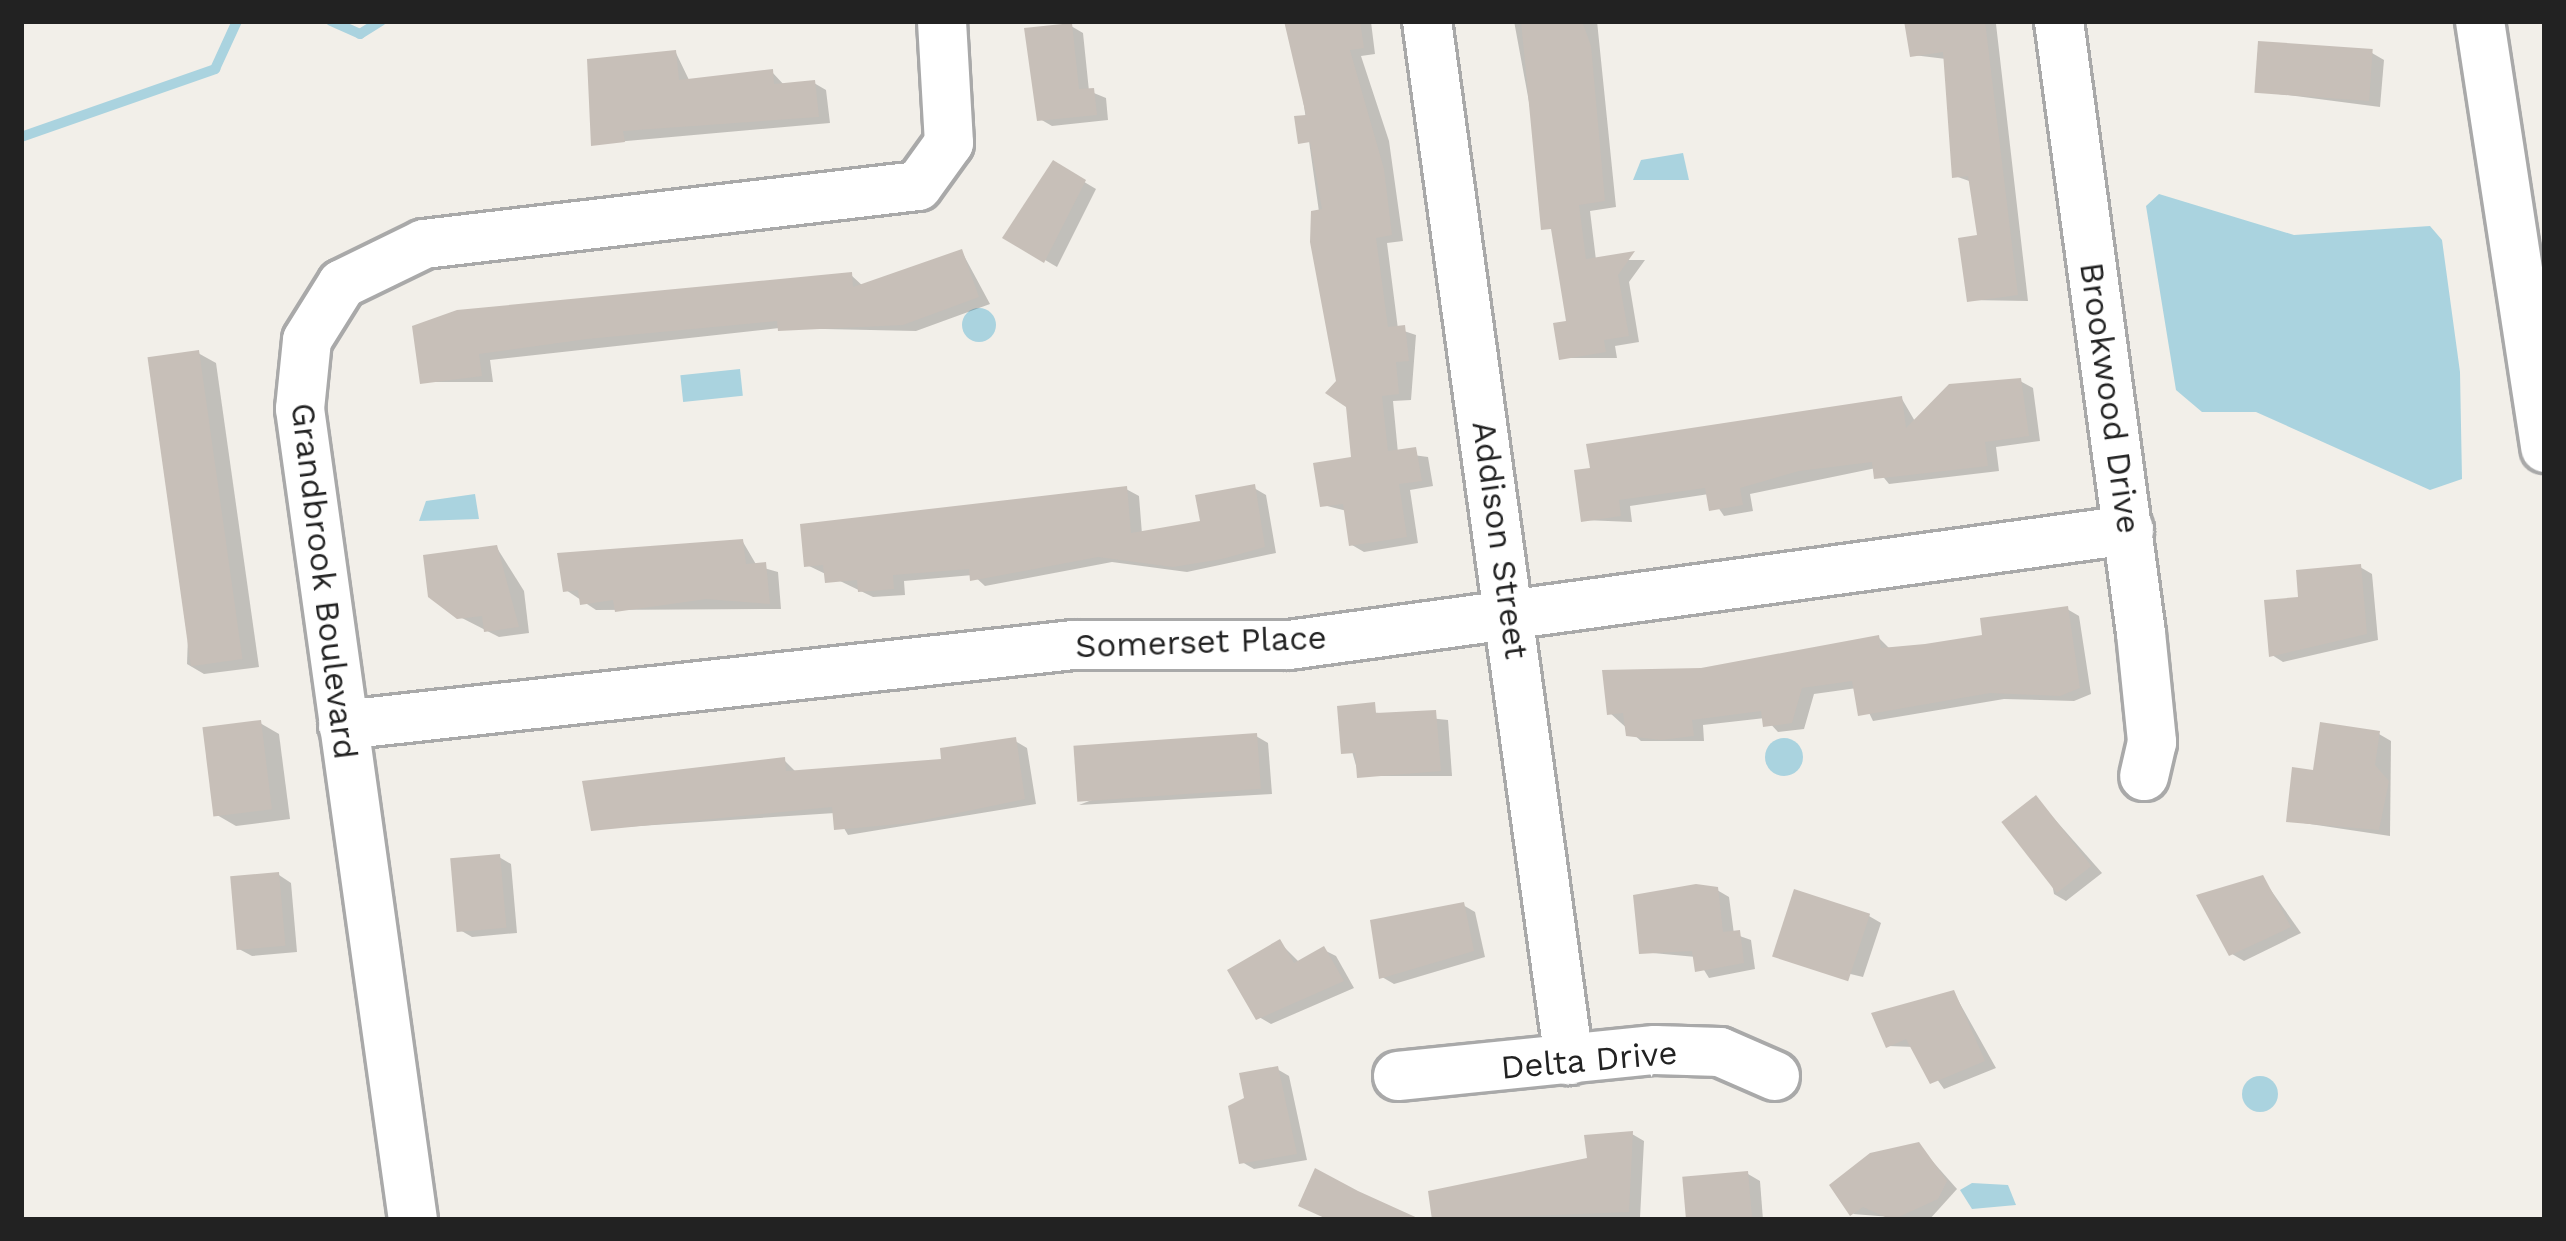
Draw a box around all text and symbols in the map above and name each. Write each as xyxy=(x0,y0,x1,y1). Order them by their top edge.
street label: Brookwood Drive xyxy=(2071,260,2149,536)
street label: Grandbrook Boulevard xyxy=(282,400,366,762)
street label: Addison Street xyxy=(1464,418,1536,662)
street label: Somerset Place xyxy=(1075,618,1327,666)
street label: Delta Drive xyxy=(1499,1033,1679,1087)

